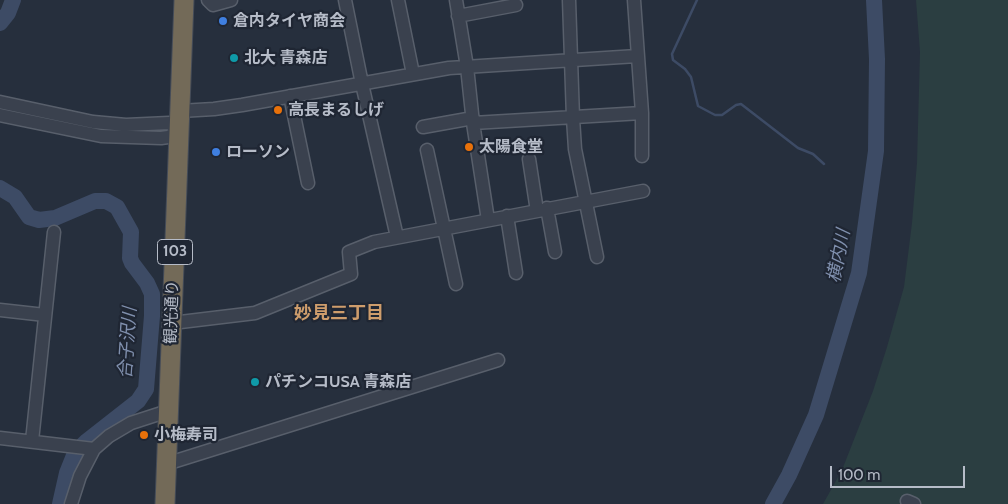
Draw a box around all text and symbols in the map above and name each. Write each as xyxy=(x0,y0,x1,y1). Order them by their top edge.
place label: 倉内タイヤ商会 xyxy=(233,11,345,31)
marker: 倉内タイヤ商会 xyxy=(217,15,229,27)
place label: 北大 青森店 xyxy=(244,48,328,68)
marker: 北大 青森店 xyxy=(228,52,240,64)
place label: 高長まるしげ xyxy=(288,100,384,120)
marker: 高長まるしげ xyxy=(272,104,284,116)
place label: 太陽食堂 xyxy=(479,137,543,157)
marker: 太陽食堂 xyxy=(463,141,475,153)
place label: ローソン xyxy=(226,142,290,162)
marker: ローソン xyxy=(210,146,222,158)
water label: 横内川 xyxy=(823,227,855,285)
road number: 103 xyxy=(158,240,192,264)
street label: 観光通り xyxy=(161,280,183,344)
district label: 妙見三丁目 xyxy=(294,303,384,325)
water label: 合子沢川 xyxy=(115,306,141,380)
place label: パチンコUSA 青森店 xyxy=(265,372,411,392)
marker: パチンコUSA 青森店 xyxy=(249,376,261,388)
place label: 小梅寿司 xyxy=(154,425,218,445)
marker: 小梅寿司 xyxy=(138,429,150,441)
scale bar xyxy=(833,456,968,488)
text: 100 m xyxy=(838,466,880,484)

